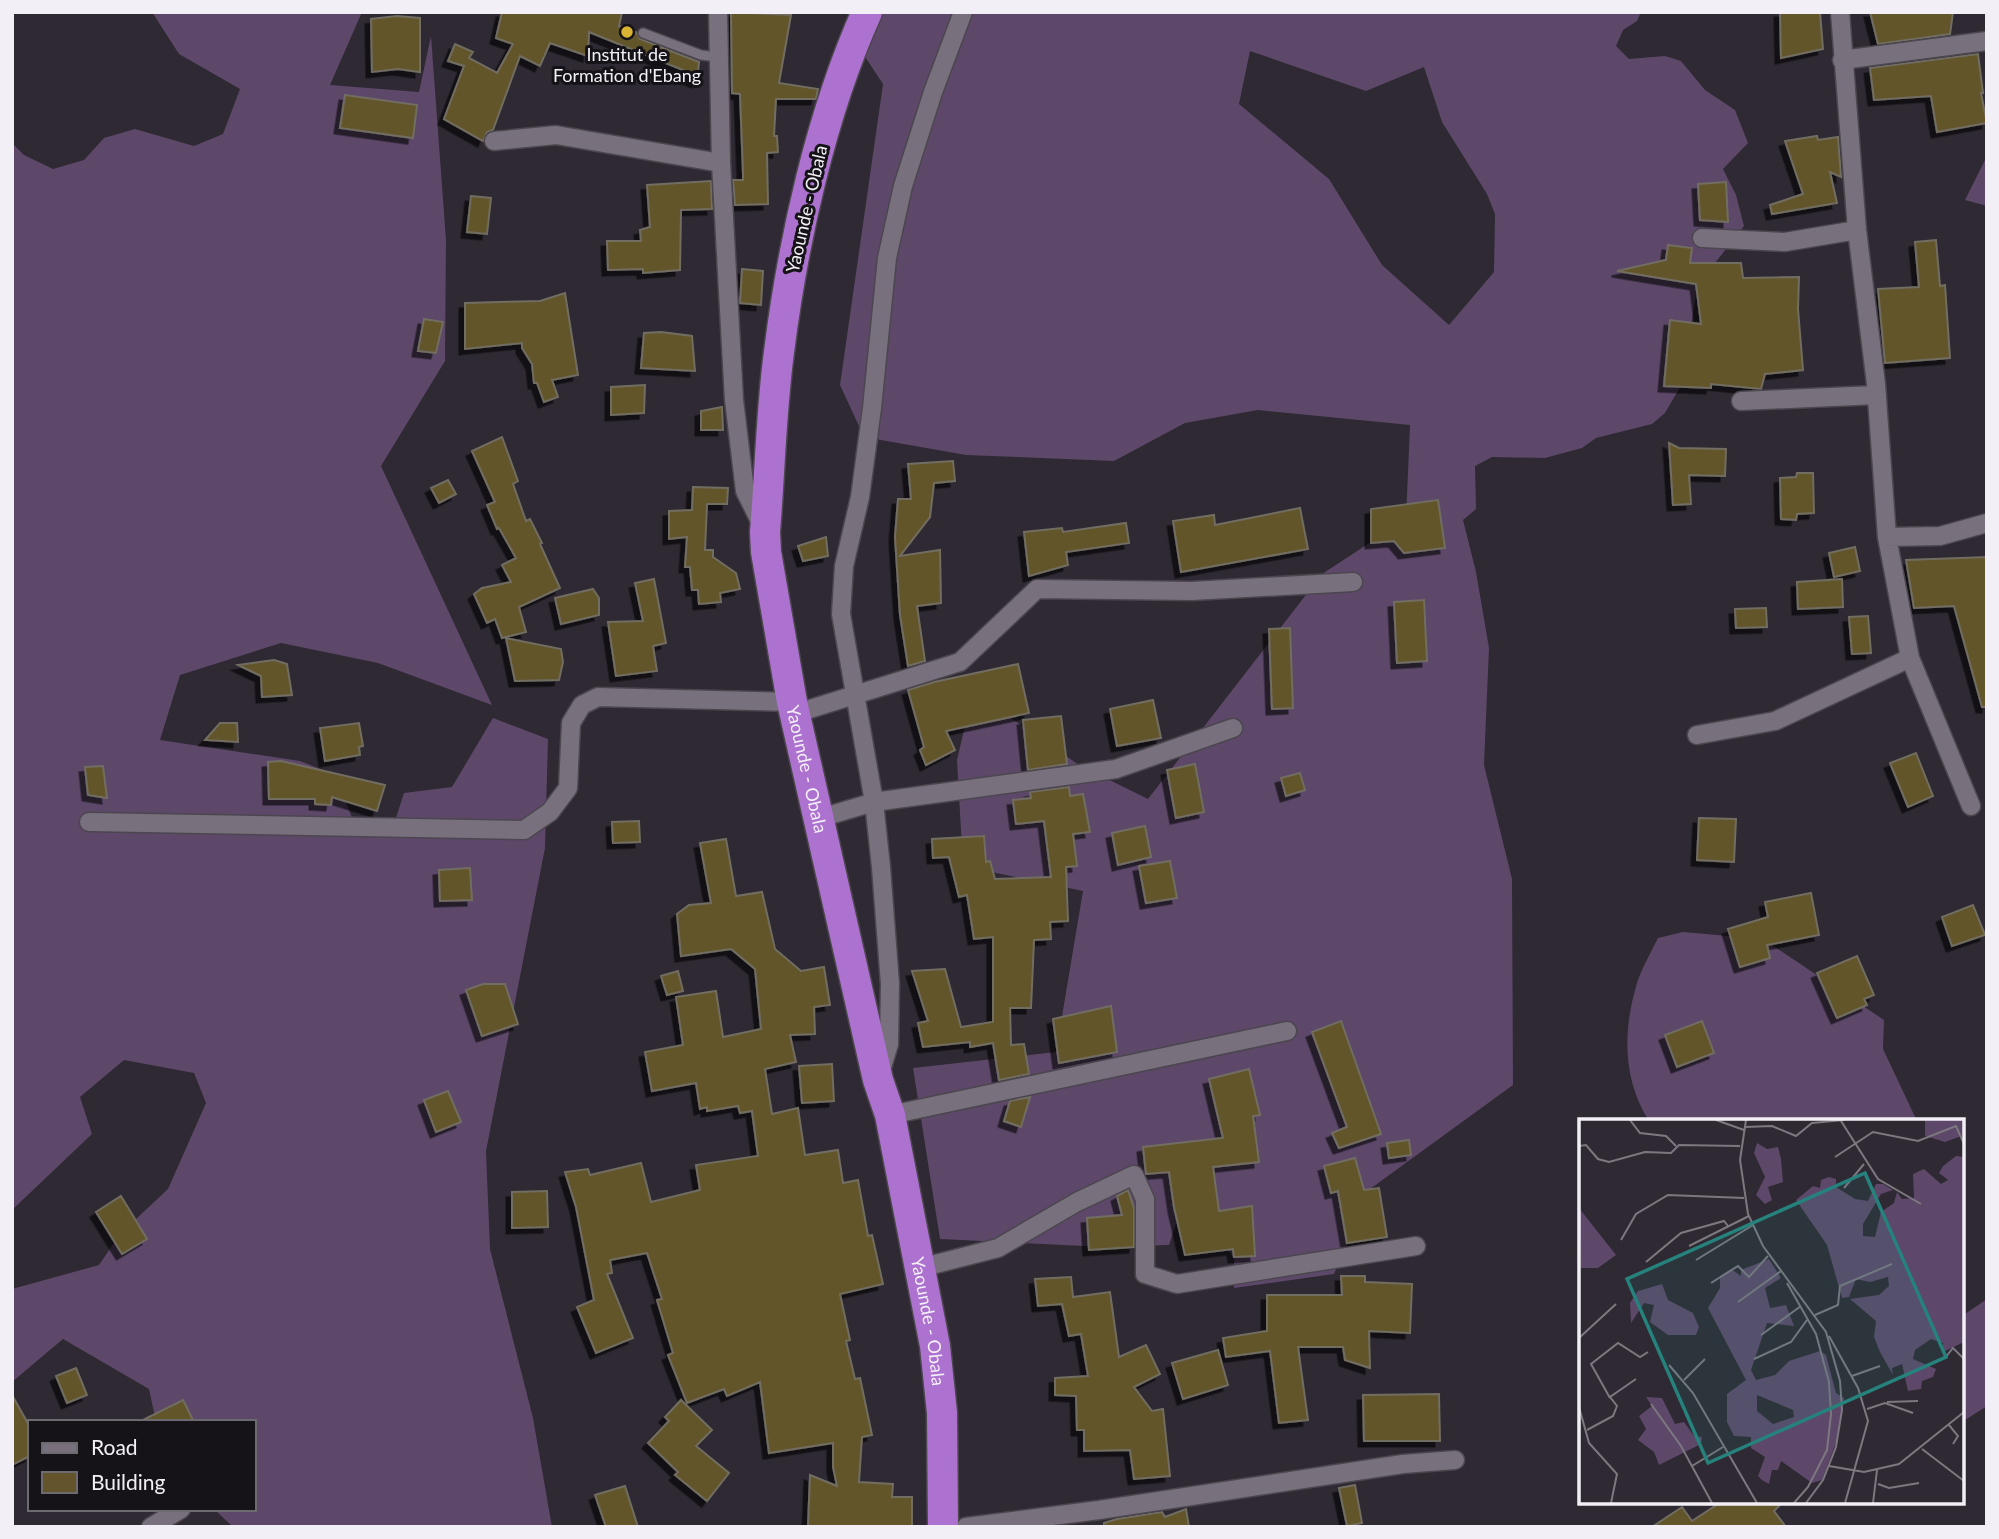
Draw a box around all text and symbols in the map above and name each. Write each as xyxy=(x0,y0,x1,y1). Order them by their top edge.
marker: Institut de Formation d'Ebang xyxy=(619,24,635,40)
place label: Institut de Formation d'Ebang xyxy=(553,43,701,86)
street label: Yaounde - Obala xyxy=(781,143,831,275)
street label: Yaounde - Obala xyxy=(782,703,832,835)
inset map xyxy=(1579,1119,1964,1504)
street label: Yaounde - Obala xyxy=(907,1255,950,1387)
legend xyxy=(28,1420,256,1511)
text: Road xyxy=(91,1434,138,1459)
text: Building xyxy=(91,1469,166,1494)

